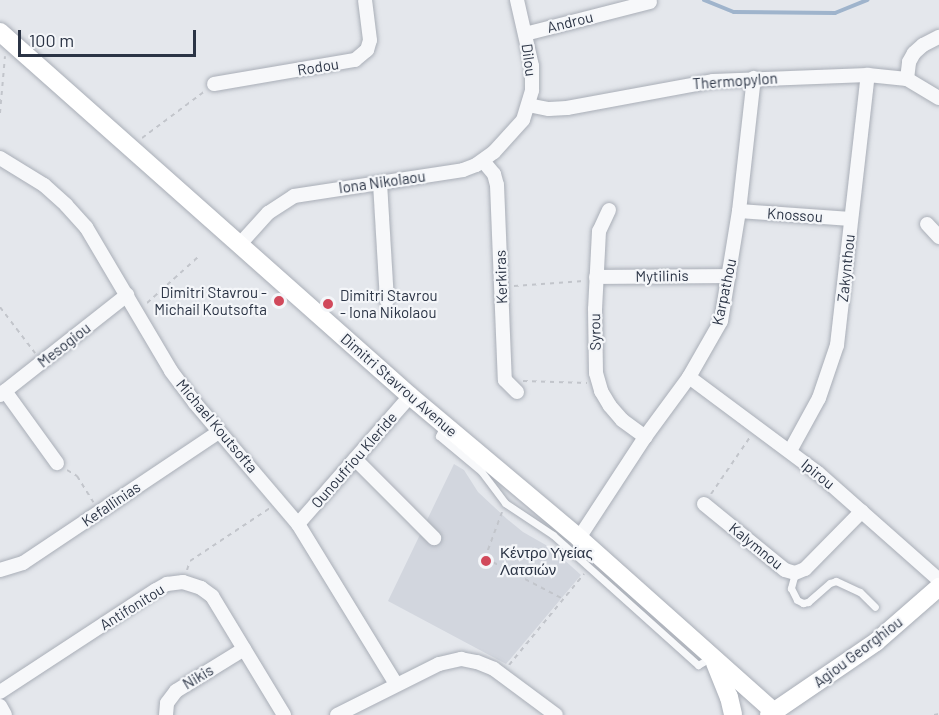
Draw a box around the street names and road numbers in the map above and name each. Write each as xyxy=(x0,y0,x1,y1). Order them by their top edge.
street label: Androu xyxy=(545,8,595,36)
street label: Dilou xyxy=(518,43,540,77)
street label: Rodou xyxy=(296,55,340,79)
street label: Thermopylon xyxy=(692,69,778,93)
street label: Iona Nikolaou xyxy=(337,167,427,197)
street label: Knossou xyxy=(767,204,823,226)
street label: Zakynthou xyxy=(833,233,859,303)
street label: Kerkiras xyxy=(491,250,511,304)
street label: Karpathou xyxy=(708,257,740,327)
street label: Mytilinis xyxy=(635,267,689,285)
street label: Syrou xyxy=(586,313,604,351)
street label: Mesogiou xyxy=(34,319,94,371)
street label: Dimitri Stavrou Avenue xyxy=(337,330,461,440)
street label: Michael Koutsofta xyxy=(173,375,261,477)
street label: Ounoufriou Kleride xyxy=(307,408,401,512)
street label: Ipirou xyxy=(798,455,838,493)
street label: Kefallinias xyxy=(78,478,144,530)
street label: Kalymnou xyxy=(726,519,786,573)
street label: Antifonitou xyxy=(96,580,168,634)
street label: Agiou Georghiou xyxy=(810,613,906,691)
street label: Nikis xyxy=(179,661,217,693)

